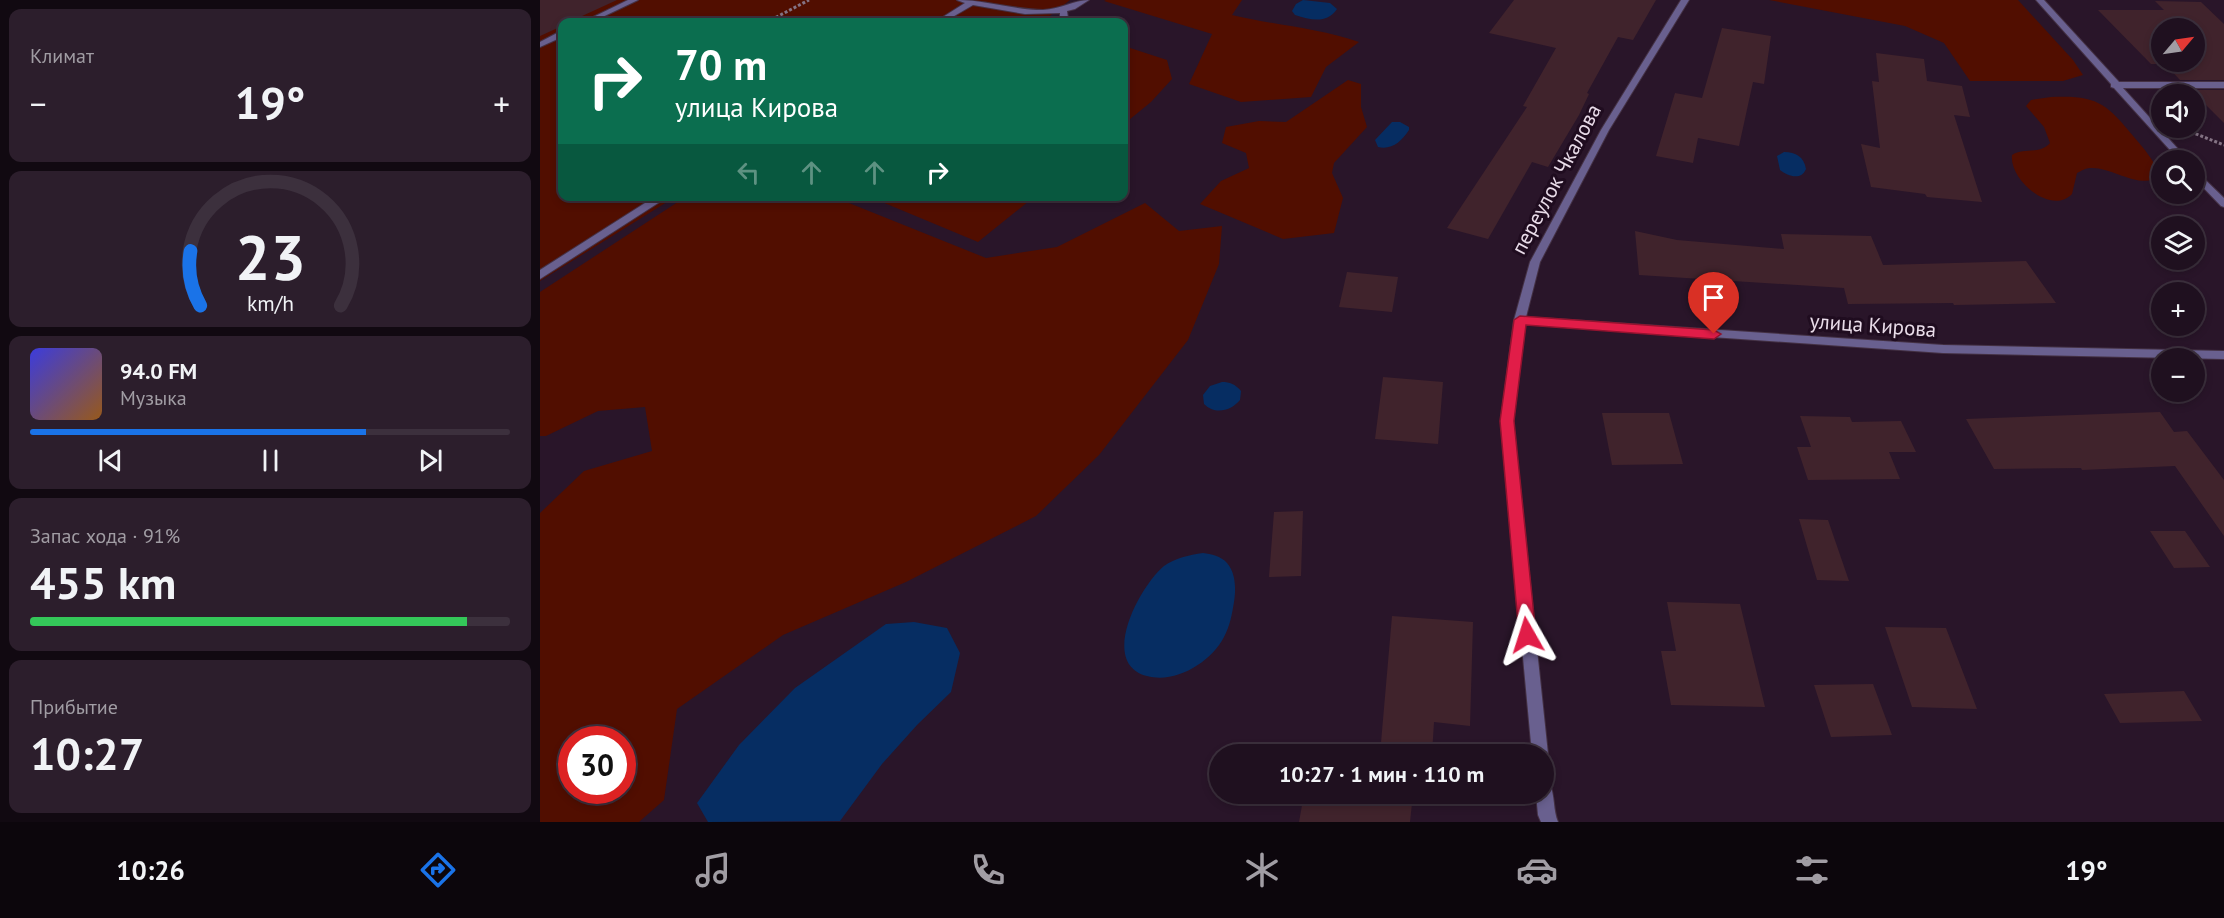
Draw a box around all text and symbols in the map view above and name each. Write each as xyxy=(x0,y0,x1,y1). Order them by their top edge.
north arrow xyxy=(2151,18,2205,72)
map controls xyxy=(2151,18,2205,402)
text: 70 m xyxy=(675,37,767,92)
icon: right xyxy=(576,42,654,120)
text: Климат xyxy=(30,43,94,69)
text: 19° xyxy=(235,73,305,131)
text: − xyxy=(30,82,47,125)
text: + xyxy=(493,82,510,125)
button: sound xyxy=(2151,84,2205,138)
text: улица Кирова xyxy=(675,90,838,124)
street label: переулок Чкалова xyxy=(1505,99,1607,259)
button: search xyxy=(2151,150,2205,204)
icon: left xyxy=(732,156,765,189)
icon: ahead xyxy=(795,156,828,189)
icon: ahead xyxy=(858,156,891,189)
icon: right xyxy=(921,156,954,189)
text: 23 xyxy=(235,216,305,297)
button: layers xyxy=(2151,216,2205,270)
pin xyxy=(1688,272,1739,334)
icon: arrive xyxy=(1697,281,1730,314)
button: + xyxy=(2151,282,2205,336)
text: km/h xyxy=(246,289,293,317)
street label: улица Кирова xyxy=(1809,307,1937,343)
button: − xyxy=(2151,348,2205,402)
text: 94.0 FM xyxy=(120,357,197,385)
text: Музыка xyxy=(120,385,187,411)
icon: previous xyxy=(94,444,127,477)
icon: pause xyxy=(254,444,287,477)
icon: next xyxy=(414,444,447,477)
text: Запас хода · 91% xyxy=(30,523,180,549)
text: 455 km xyxy=(30,553,176,611)
position arrow xyxy=(1495,603,1559,667)
text: Прибытие xyxy=(30,694,118,720)
text: 10:27 xyxy=(30,724,144,782)
speed limit sign: 30 xyxy=(558,726,636,804)
text: 10:27 · 1 мин · 110 m xyxy=(1279,760,1484,788)
icon: directions xyxy=(417,849,459,891)
icon: music xyxy=(692,849,734,891)
icon: phone xyxy=(967,849,1009,891)
icon: climate xyxy=(1241,849,1283,891)
icon: car xyxy=(1516,849,1558,891)
icon: filters xyxy=(1791,849,1833,891)
text: 10:26 xyxy=(116,853,185,887)
text: 19° xyxy=(2065,853,2108,887)

